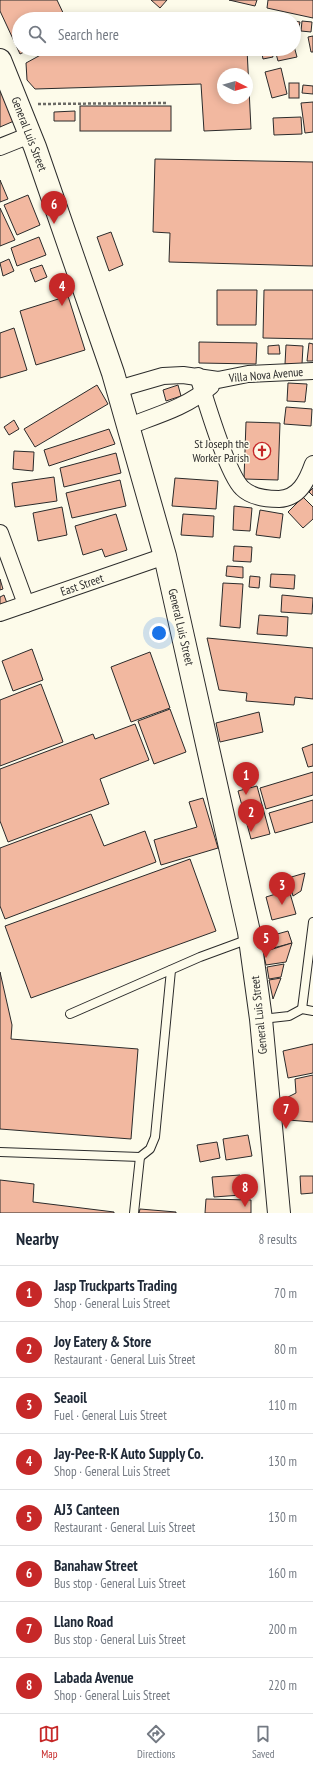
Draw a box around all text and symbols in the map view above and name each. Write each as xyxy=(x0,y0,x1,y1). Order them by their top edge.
search box xyxy=(12,12,301,56)
icon: search xyxy=(26,23,48,45)
text: Search here xyxy=(58,25,119,44)
north arrow xyxy=(217,68,253,104)
street label: General Luis Street xyxy=(8,94,51,174)
pin: 6 xyxy=(41,191,67,224)
pin: 4 xyxy=(49,273,75,306)
street label: Villa Nova Avenue xyxy=(227,364,304,385)
place label: St Joseph the Worker Parish xyxy=(192,436,249,465)
church icon: St Joseph the Worker Parish xyxy=(252,441,272,461)
street label: East Street xyxy=(58,570,106,599)
street label: General Luis Street xyxy=(165,587,198,668)
your location xyxy=(149,623,169,643)
pin: 1 xyxy=(233,762,259,795)
pin: 2 xyxy=(238,799,264,832)
pin: 3 xyxy=(269,872,295,905)
pin: 5 xyxy=(253,925,279,958)
street label: General Luis Street xyxy=(247,974,270,1055)
pin: 7 xyxy=(273,1096,299,1129)
pin: 8 xyxy=(232,1174,258,1207)
text: Nearby xyxy=(16,1228,59,1250)
text: 8 results xyxy=(258,1231,297,1248)
text: Jasp Truckparts Trading xyxy=(54,1276,177,1295)
text: 1 xyxy=(26,1285,32,1302)
text: 70 m xyxy=(274,1285,297,1302)
text: Shop · General Luis Street xyxy=(54,1295,170,1312)
text: Joy Eatery & Store xyxy=(54,1332,152,1351)
text: 2 xyxy=(26,1341,32,1358)
text: 80 m xyxy=(274,1341,297,1358)
text: Restaurant · General Luis Street xyxy=(54,1351,195,1368)
text: Seaoil xyxy=(54,1388,87,1407)
text: 3 xyxy=(26,1397,32,1414)
text: 110 m xyxy=(268,1397,297,1414)
text: Fuel · General Luis Street xyxy=(54,1407,167,1424)
text: Jay-Pee-R-K Auto Supply Co. xyxy=(54,1444,204,1463)
text: 4 xyxy=(26,1453,32,1470)
text: 130 m xyxy=(268,1453,297,1470)
text: Shop · General Luis Street xyxy=(54,1463,170,1480)
text: AJ3 Canteen xyxy=(54,1500,120,1519)
text: 5 xyxy=(26,1509,32,1526)
text: 130 m xyxy=(268,1509,297,1526)
text: Restaurant · General Luis Street xyxy=(54,1519,195,1536)
text: Banahaw Street xyxy=(54,1556,138,1575)
text: 6 xyxy=(26,1565,32,1582)
text: 160 m xyxy=(268,1565,297,1582)
text: Bus stop · General Luis Street xyxy=(54,1575,185,1592)
text: Llano Road xyxy=(54,1612,113,1631)
text: 7 xyxy=(26,1621,32,1638)
text: 200 m xyxy=(268,1621,297,1638)
text: Bus stop · General Luis Street xyxy=(54,1631,185,1648)
text: Labada Avenue xyxy=(54,1668,134,1687)
text: 8 xyxy=(26,1677,32,1694)
text: 220 m xyxy=(268,1677,297,1694)
text: Shop · General Luis Street xyxy=(54,1687,170,1704)
tab: Map xyxy=(38,1723,60,1761)
tab: Directions xyxy=(137,1723,175,1761)
tab: Saved xyxy=(252,1723,275,1761)

